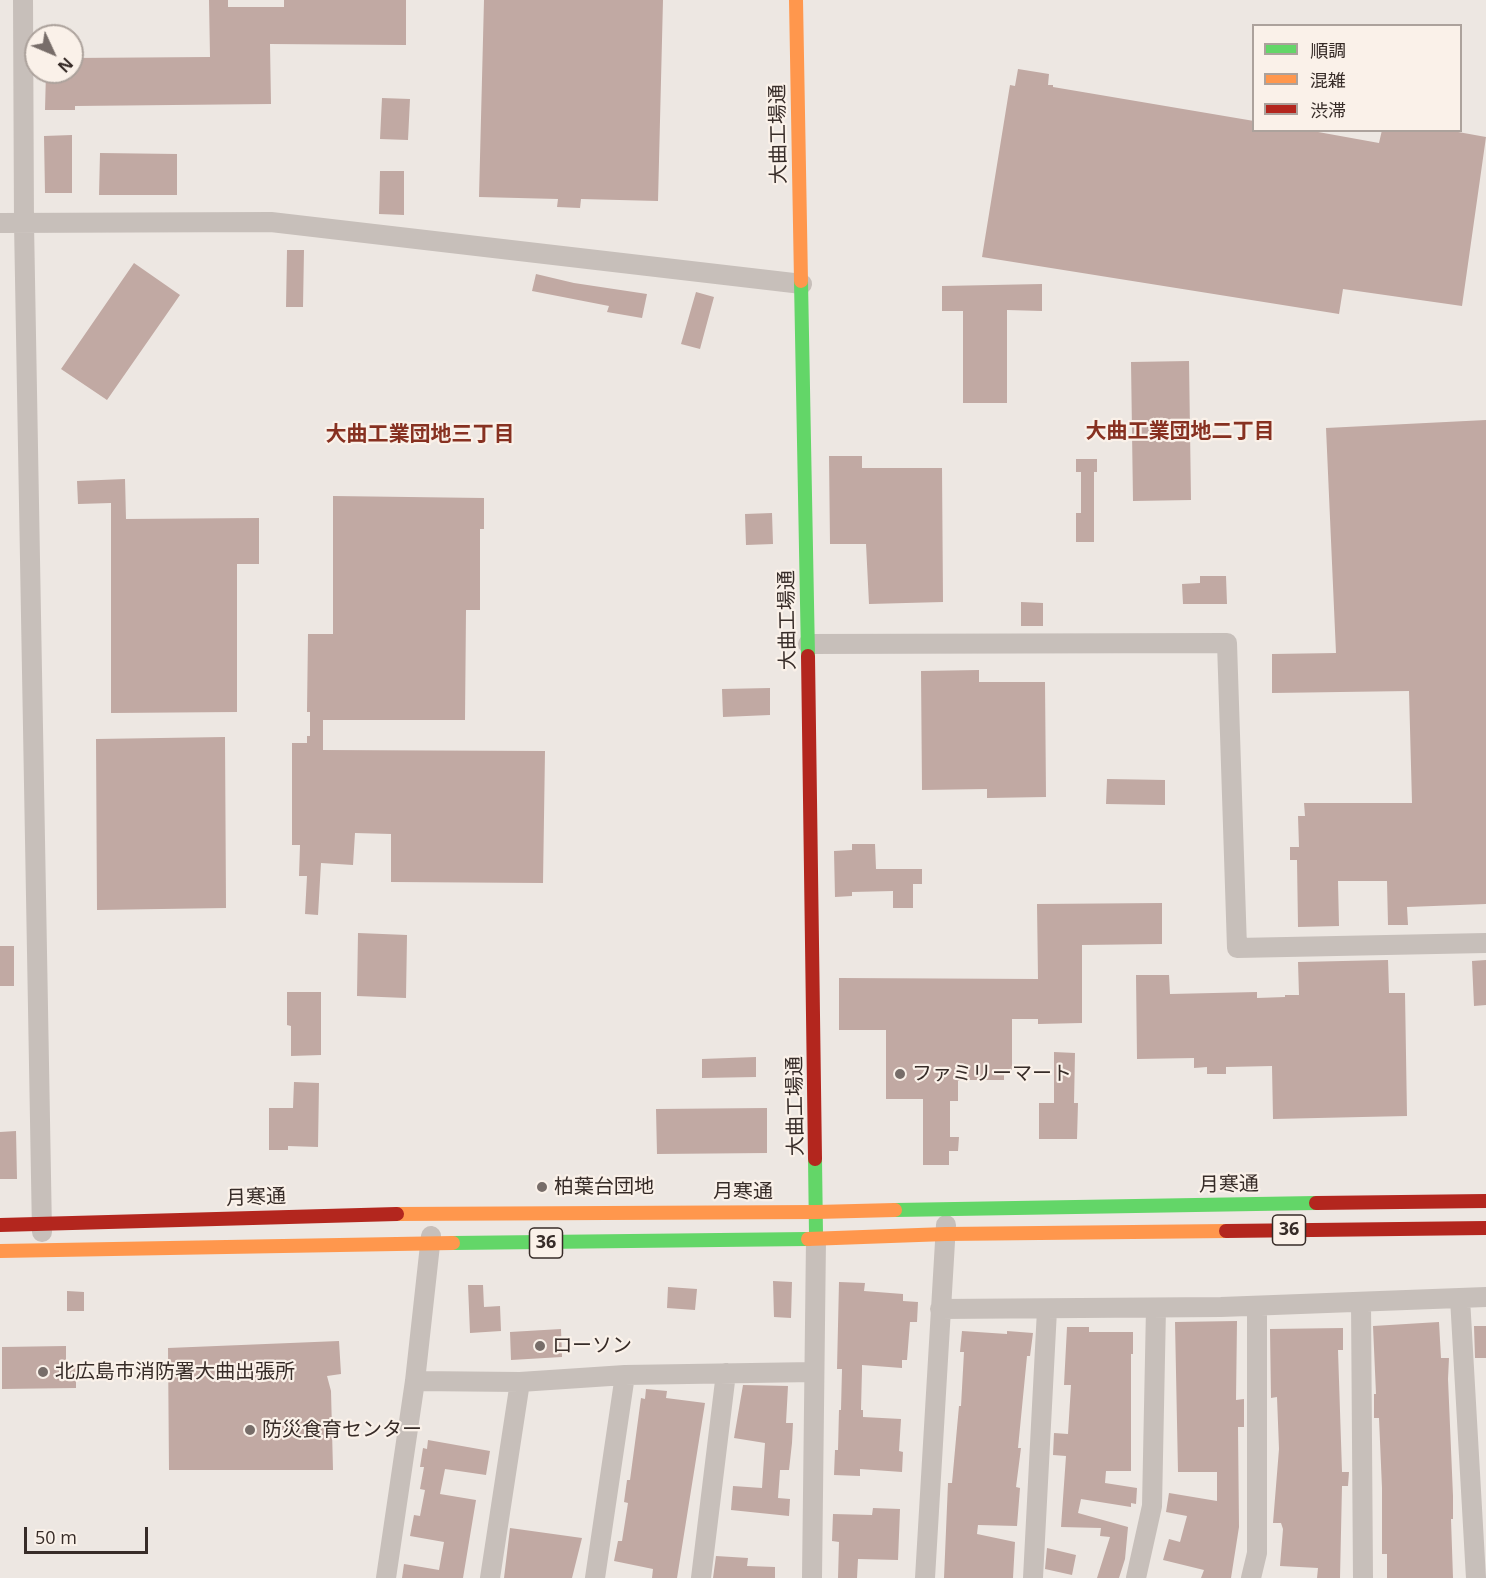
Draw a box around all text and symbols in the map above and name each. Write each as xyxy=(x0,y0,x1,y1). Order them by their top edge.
north arrow xyxy=(24,24,84,84)
legend xyxy=(1252,24,1462,132)
text: 順調 xyxy=(1310,38,1346,62)
text: N xyxy=(53,53,78,77)
text: 混雑 xyxy=(1310,68,1346,92)
street label: 大曲工場通 xyxy=(766,84,792,184)
text: 渋滞 xyxy=(1310,98,1346,122)
district label: 大曲工業団地二丁目 xyxy=(1086,419,1274,445)
district label: 大曲工業団地三丁目 xyxy=(326,422,514,448)
street label: 大曲工場通 xyxy=(775,570,801,670)
street label: 大曲工場通 xyxy=(783,1056,809,1156)
place label: ファミリーマート xyxy=(912,1062,1072,1086)
marker: ファミリーマート xyxy=(893,1067,907,1081)
street label: 月寒通 xyxy=(1199,1172,1259,1198)
place label: 柏葉台団地 xyxy=(554,1175,654,1199)
marker: 柏葉台団地 xyxy=(535,1180,549,1194)
street label: 月寒通 xyxy=(713,1180,773,1204)
street label: 月寒通 xyxy=(226,1185,286,1211)
road number: 36 xyxy=(1272,1215,1306,1245)
road number: 36 xyxy=(530,1228,562,1258)
place label: ローソン xyxy=(552,1334,632,1358)
marker: ローソン xyxy=(533,1339,547,1353)
place label: 北広島市消防署大曲出張所 xyxy=(55,1360,295,1384)
marker: 北広島市消防署大曲出張所 xyxy=(36,1365,50,1379)
place label: 防災食育センター xyxy=(262,1418,422,1442)
marker: 防災食育センター xyxy=(243,1423,257,1437)
scale bar xyxy=(27,1515,152,1553)
text: 50 m xyxy=(35,1525,77,1549)

